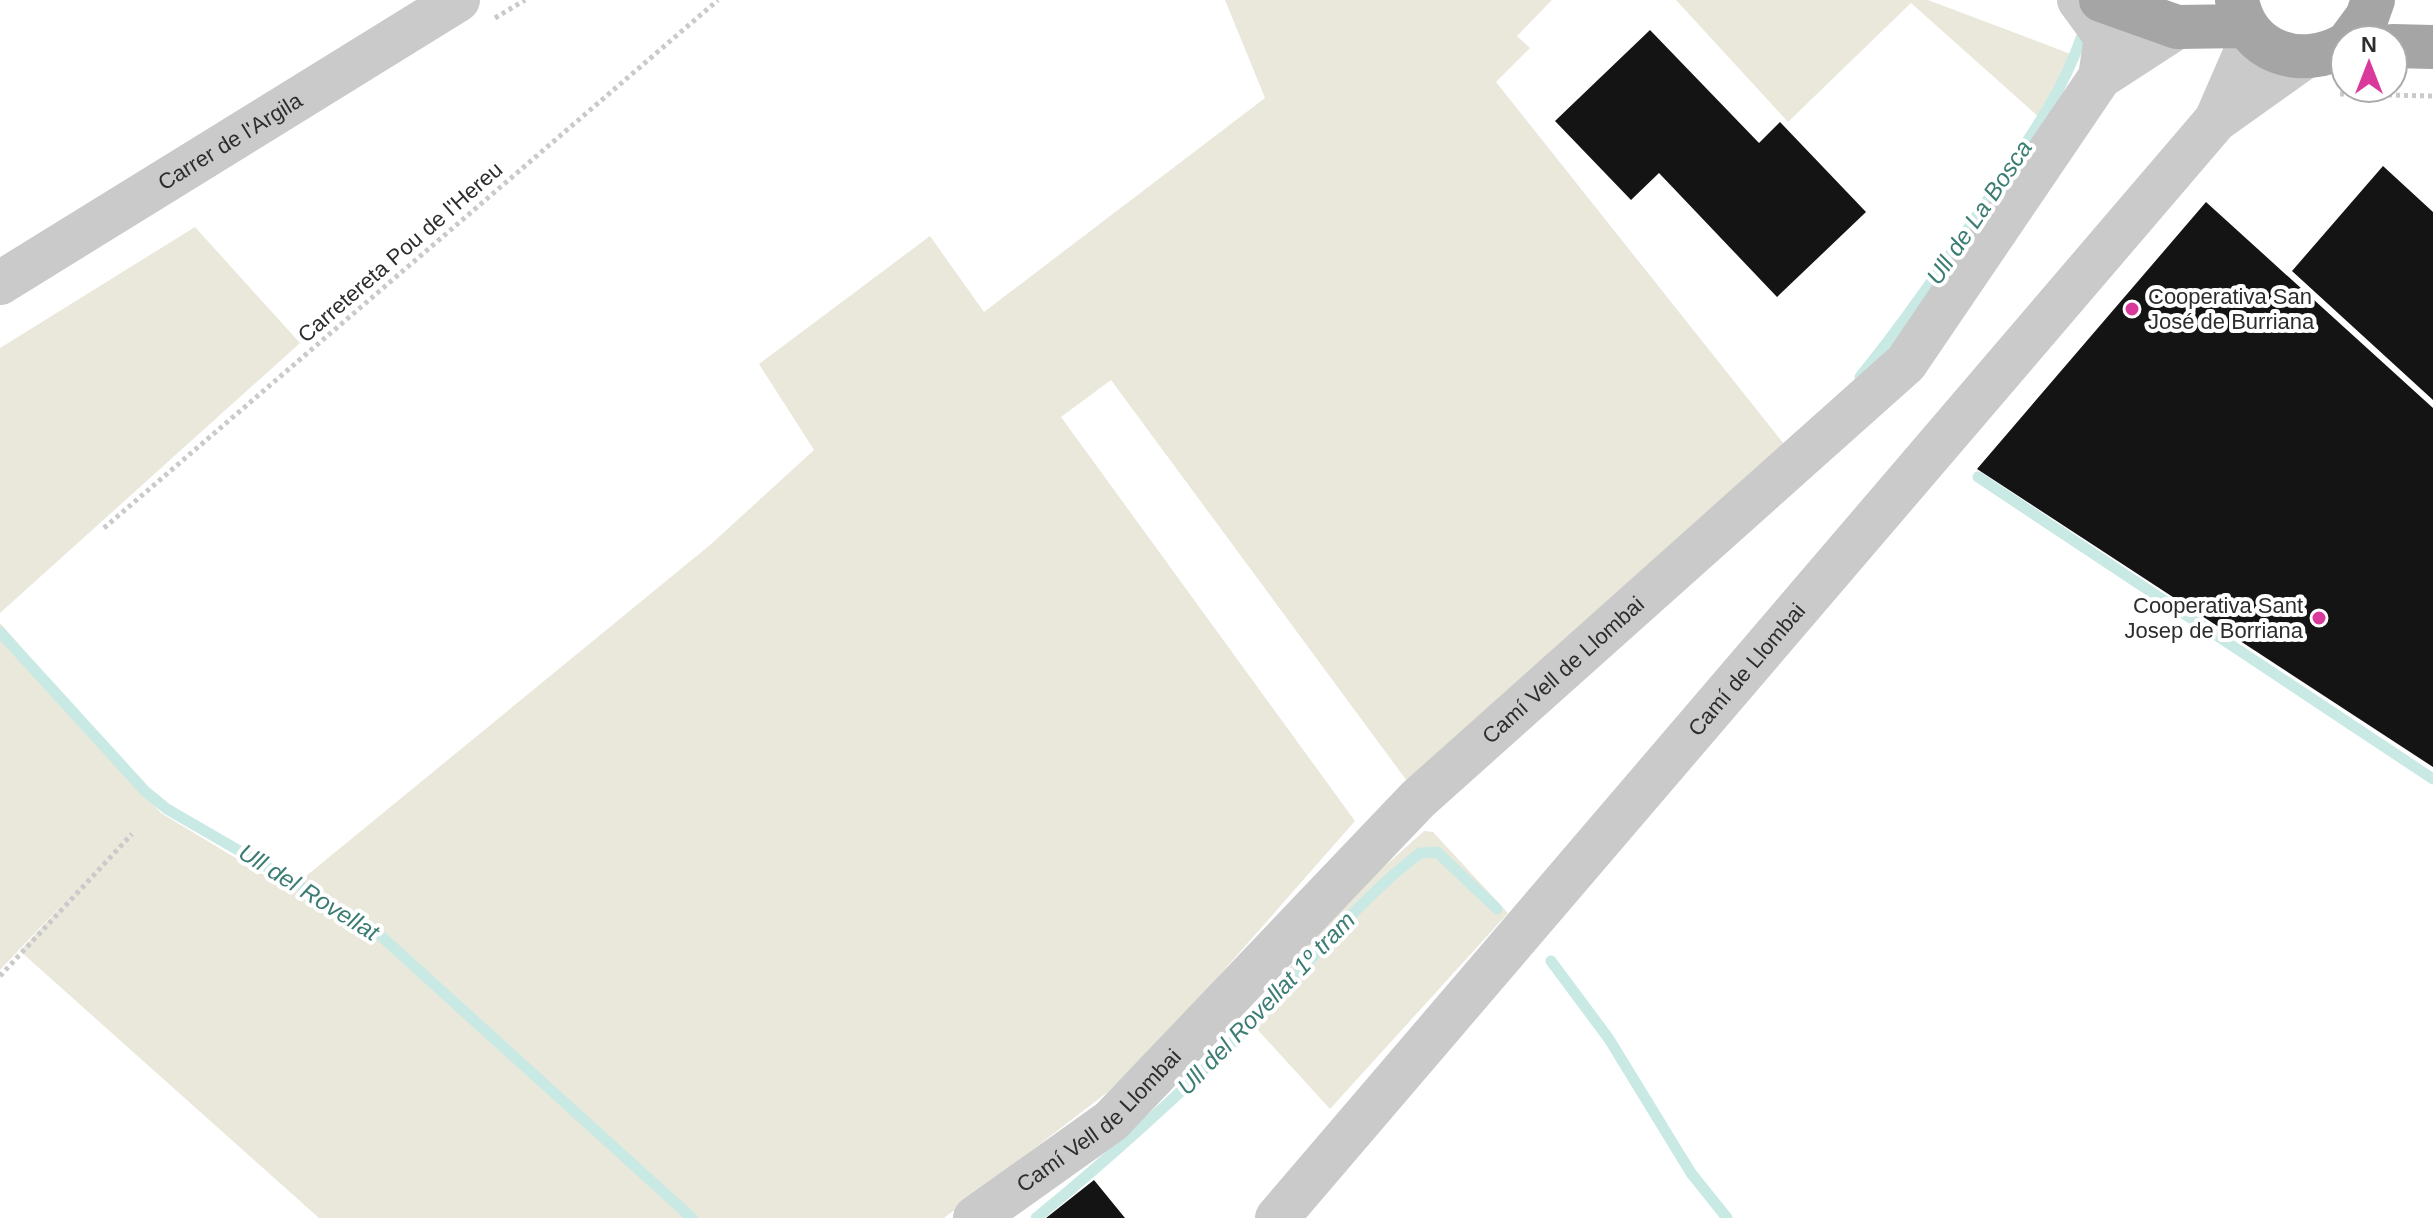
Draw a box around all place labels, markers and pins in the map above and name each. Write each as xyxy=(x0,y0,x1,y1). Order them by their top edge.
place label: Cooperativa San José de Burriana xyxy=(2148,284,2315,334)
marker: Cooperativa San José de Burriana xyxy=(2123,300,2141,318)
place label: Cooperativa Sant Josep de Borriana xyxy=(2124,593,2304,643)
marker: Cooperativa Sant Josep de Borriana xyxy=(2310,609,2328,627)

